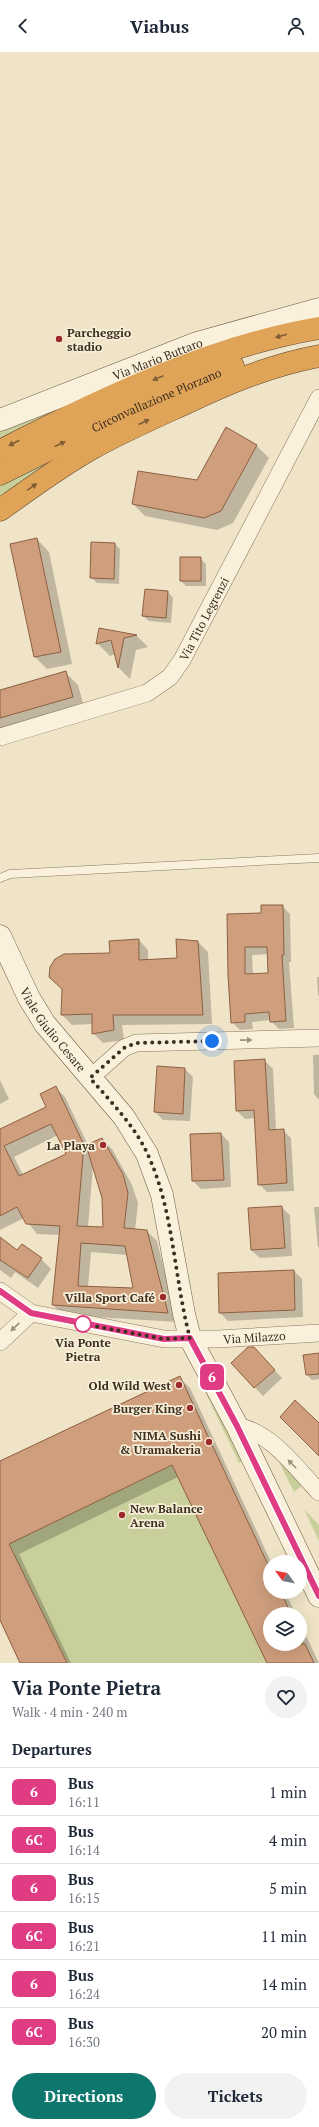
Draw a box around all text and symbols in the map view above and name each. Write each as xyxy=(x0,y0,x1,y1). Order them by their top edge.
text: Viabus xyxy=(130,14,189,38)
icon: back xyxy=(12,15,34,37)
icon: person xyxy=(285,15,307,37)
place label: Parcheggio stadio xyxy=(67,325,131,354)
one-way arrow xyxy=(275,333,287,339)
marker: Parcheggio stadio xyxy=(54,334,64,344)
street label: Via Mario Buttaro xyxy=(110,334,204,383)
street label: Circonvallazione Plorzano xyxy=(89,364,224,435)
one-way arrow xyxy=(151,375,163,381)
one-way arrow xyxy=(138,419,150,425)
one-way arrow xyxy=(9,440,20,446)
one-way arrow xyxy=(54,441,66,447)
one-way arrow xyxy=(27,484,37,492)
street label: Via Tito Legrenzi xyxy=(176,574,232,663)
street label: Viale Giulio Cesare xyxy=(17,985,89,1074)
your location xyxy=(202,1031,222,1051)
one-way arrow xyxy=(240,1037,253,1043)
place label: La Playa xyxy=(47,1138,95,1153)
marker: La Playa xyxy=(98,1140,108,1150)
place label: Villa Sport Café xyxy=(65,1290,156,1305)
marker: Villa Sport Café xyxy=(158,1292,168,1302)
marker: Via Ponte Pietra xyxy=(74,1315,92,1333)
one-way arrow xyxy=(10,1322,20,1332)
street label: Via Milazzo xyxy=(223,1327,286,1346)
place label: Via Ponte Pietra xyxy=(55,1335,112,1364)
line badge: 6 xyxy=(199,1364,225,1390)
text: 6 xyxy=(208,1367,216,1386)
place label: Old Wild West xyxy=(89,1378,171,1393)
marker: Old Wild West xyxy=(174,1380,184,1390)
place label: Burger King xyxy=(113,1401,182,1416)
marker: Burger King xyxy=(185,1403,195,1413)
place label: NIMA Sushi & Uramakeria xyxy=(120,1428,201,1457)
marker: NIMA Sushi & Uramakeria xyxy=(204,1437,214,1447)
one-way arrow xyxy=(288,1459,297,1468)
place label: New Balance Arena xyxy=(130,1501,204,1530)
marker: New Balance Arena xyxy=(117,1510,127,1520)
north arrow xyxy=(263,1555,307,1599)
map controls xyxy=(263,1555,307,1651)
button: layers xyxy=(263,1607,307,1651)
text: Via Ponte Pietra xyxy=(12,1675,161,1700)
button: heart xyxy=(265,1676,307,1718)
text: Walk · 4 min · 240 m xyxy=(12,1703,127,1721)
text: Departures xyxy=(12,1739,92,1759)
text: Bus xyxy=(68,1773,94,1793)
text: 6 xyxy=(30,1782,38,1801)
text: 1 min xyxy=(269,1782,307,1802)
text: 16:11 xyxy=(68,1793,100,1811)
text: Bus xyxy=(68,1821,94,1841)
text: 6C xyxy=(25,1830,43,1849)
text: 4 min xyxy=(269,1830,307,1850)
text: 16:14 xyxy=(68,1841,100,1859)
text: Bus xyxy=(68,1869,94,1889)
text: 6 xyxy=(30,1878,38,1897)
text: 5 min xyxy=(269,1878,307,1898)
text: 16:15 xyxy=(68,1889,100,1907)
text: Bus xyxy=(68,1917,94,1937)
text: 6C xyxy=(25,1926,43,1945)
text: 11 min xyxy=(261,1926,307,1946)
text: 16:21 xyxy=(68,1937,100,1955)
text: Bus xyxy=(68,1965,94,1985)
text: 6 xyxy=(30,1974,38,1993)
text: 14 min xyxy=(261,1974,307,1994)
text: 16:24 xyxy=(68,1985,100,2003)
text: Bus xyxy=(68,2013,94,2033)
text: 6C xyxy=(25,2022,43,2041)
text: 20 min xyxy=(261,2022,307,2042)
text: 16:30 xyxy=(68,2033,100,2051)
button: Directions xyxy=(12,2073,156,2119)
button: Tickets xyxy=(164,2073,307,2119)

